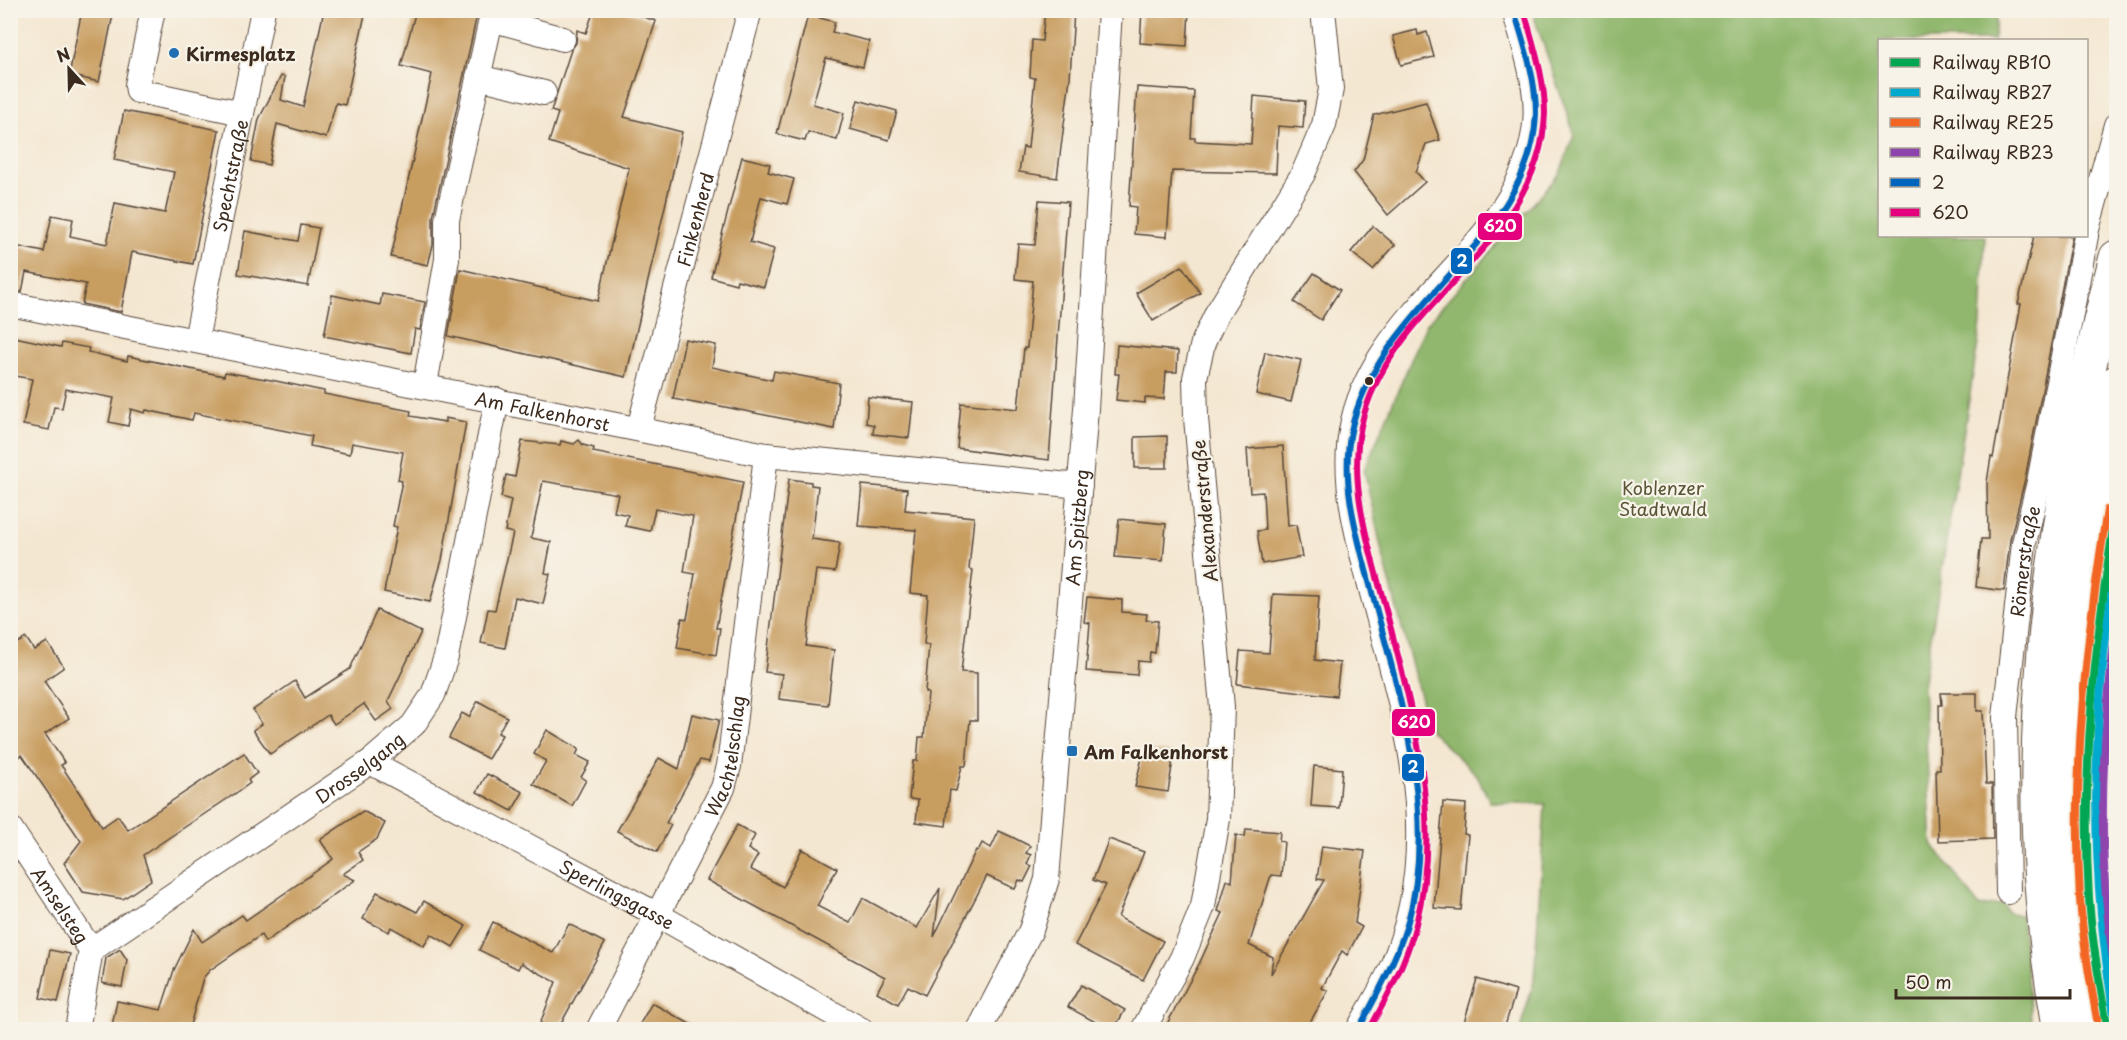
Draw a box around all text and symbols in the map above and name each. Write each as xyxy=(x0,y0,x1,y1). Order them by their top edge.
north arrow xyxy=(39,39,99,99)
legend xyxy=(1878,39,2088,237)
place label: Kirmesplatz xyxy=(186,40,296,67)
text: N xyxy=(53,41,73,68)
marker: Kirmesplatz xyxy=(167,46,181,60)
text: Railway RB10 xyxy=(1932,48,2051,75)
text: Railway RB27 xyxy=(1932,78,2052,105)
text: Railway RE25 xyxy=(1932,108,2054,135)
street label: Spechtstraße xyxy=(205,117,254,234)
text: Railway RB23 xyxy=(1932,138,2054,165)
text: 2 xyxy=(1932,168,1945,195)
street label: Finkenherd xyxy=(669,169,720,269)
text: 620 xyxy=(1932,198,1969,225)
line badge: 620 xyxy=(1477,212,1523,241)
text: 620 xyxy=(1483,213,1517,237)
line badge: 2 xyxy=(1450,247,1473,275)
text: 2 xyxy=(1456,248,1468,272)
unlabelled marker xyxy=(1363,375,1375,387)
street label: Am Falkenhorst xyxy=(473,384,612,437)
street label: Alexanderstraße xyxy=(1184,439,1224,583)
street label: Am Spitzberg xyxy=(1058,468,1094,587)
park label: Koblenzer Stadtwald xyxy=(1619,474,1707,522)
street label: Römerstraße xyxy=(2003,503,2046,618)
street label: Wachtelschlag xyxy=(697,694,751,821)
line badge: 620 xyxy=(1391,708,1436,737)
text: 620 xyxy=(1397,709,1431,733)
street label: Drosselgang xyxy=(309,725,410,809)
place label: Am Falkenhorst xyxy=(1083,738,1229,765)
marker: Am Falkenhorst xyxy=(1065,744,1079,758)
line badge: 2 xyxy=(1401,753,1425,782)
text: 2 xyxy=(1407,754,1419,778)
street label: Sperlingsgasse xyxy=(555,852,680,935)
street label: Amselsteg xyxy=(26,861,96,948)
scale bar xyxy=(1896,962,2070,1000)
text: 50 m xyxy=(1905,968,1952,995)

